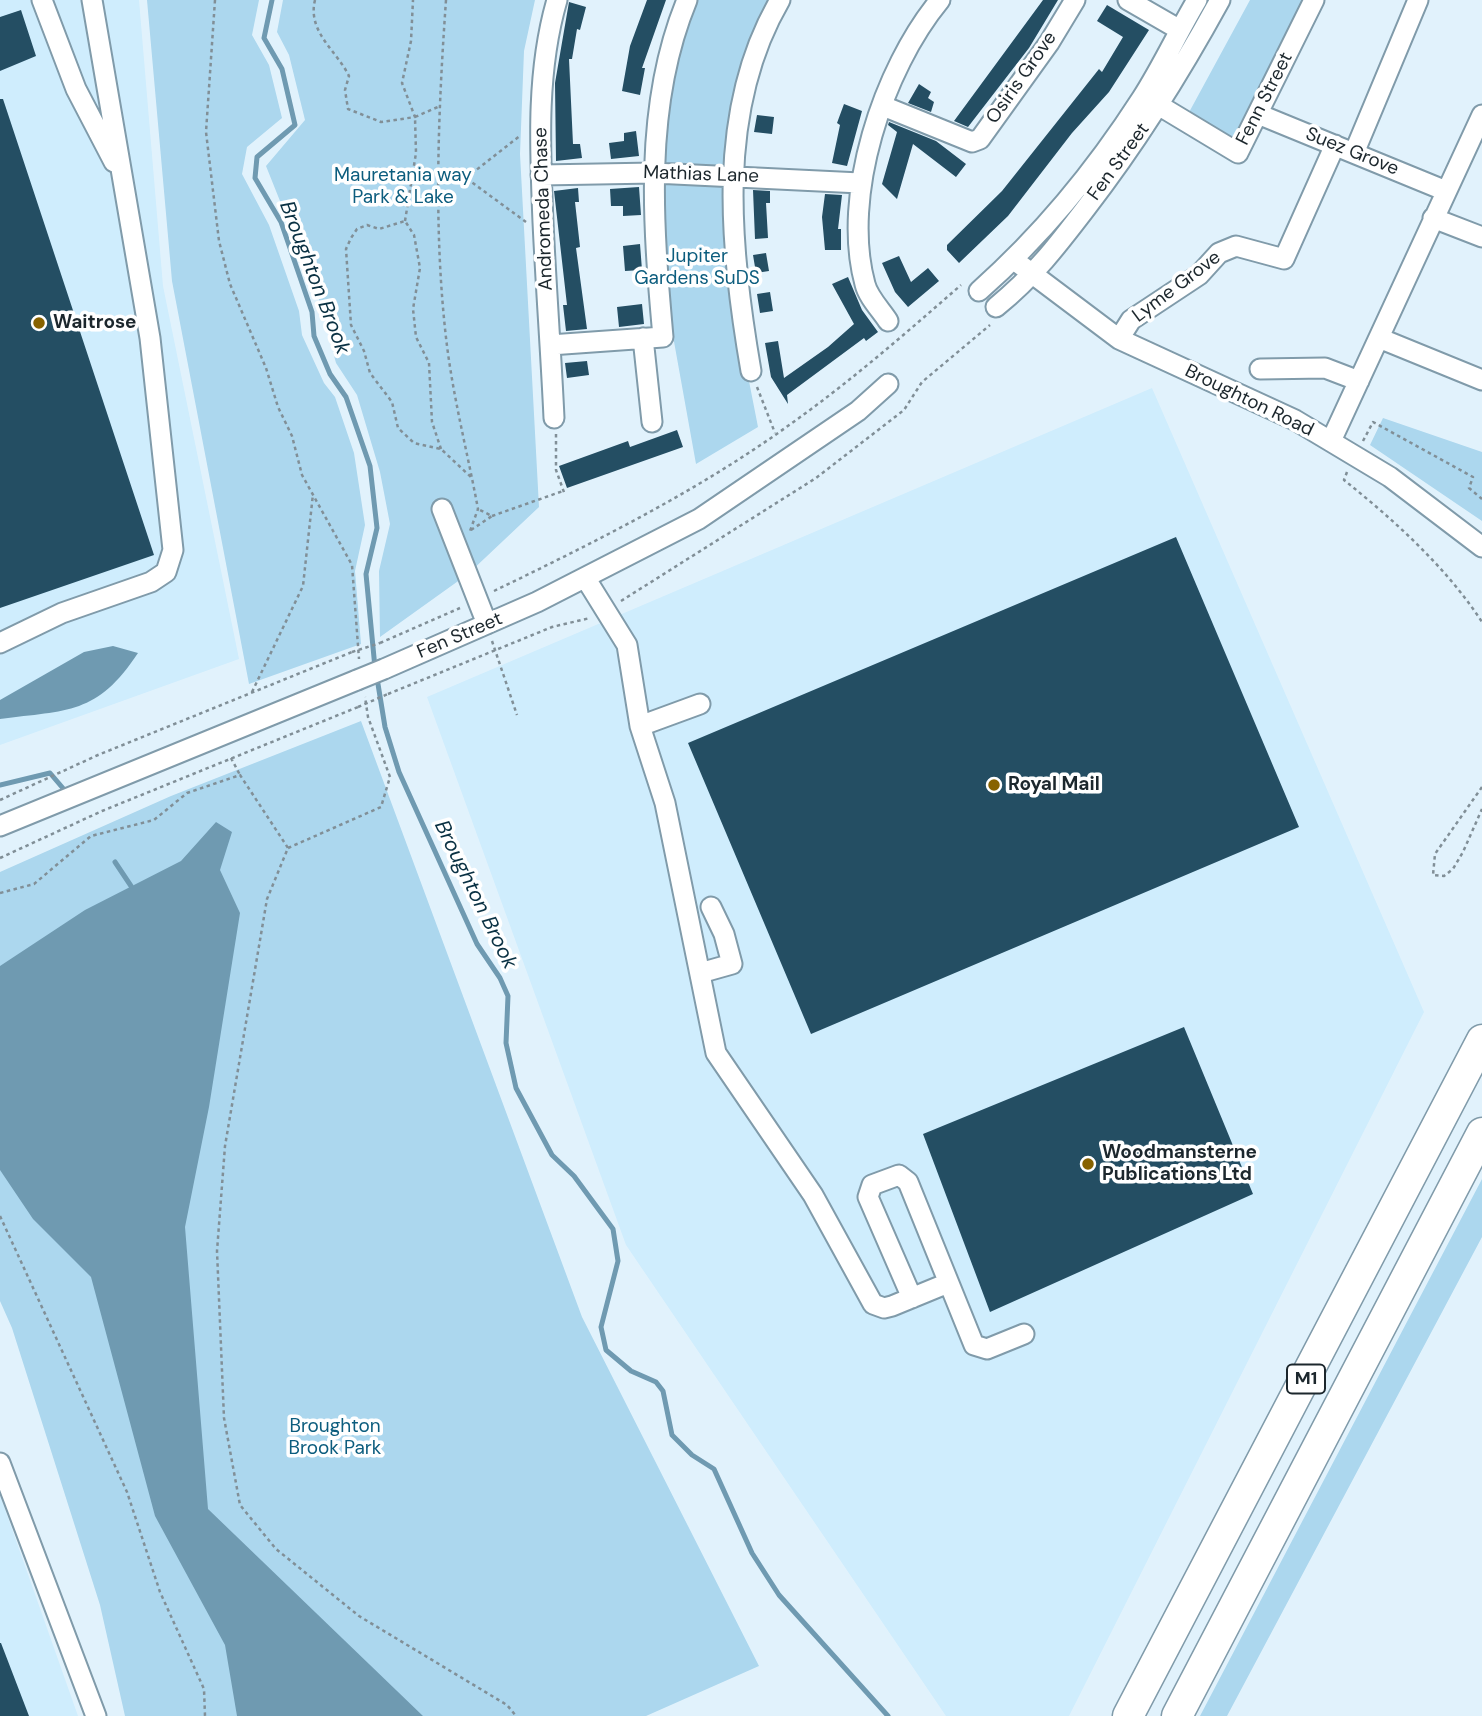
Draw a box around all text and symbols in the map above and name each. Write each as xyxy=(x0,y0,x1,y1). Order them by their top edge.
street label: Osiris Grove xyxy=(982,28,1062,128)
street label: Fenn Street xyxy=(1232,49,1298,149)
street label: Fen Street xyxy=(1083,119,1155,205)
street label: Suez Grove xyxy=(1302,123,1402,181)
street label: Andromeda Chase xyxy=(530,127,558,291)
street label: Mathias Lane xyxy=(643,162,759,188)
park label: Mauretania way Park & Lake xyxy=(334,165,472,209)
water label: Broughton Brook xyxy=(273,198,355,358)
park label: Jupiter Gardens SuDS xyxy=(634,246,760,290)
street label: Lyme Grove xyxy=(1128,246,1226,328)
place label: Waitrose xyxy=(53,312,137,334)
marker: Waitrose xyxy=(31,315,47,331)
street label: Broughton Road xyxy=(1181,360,1317,442)
street label: Fen Street xyxy=(414,608,506,664)
place label: Royal Mail xyxy=(1008,774,1100,796)
marker: Royal Mail xyxy=(986,777,1002,793)
water label: Broughton Brook xyxy=(428,816,522,974)
place label: Woodmansterne Publications Ltd xyxy=(1102,1142,1257,1186)
marker: Woodmansterne Publications Ltd xyxy=(1080,1156,1096,1172)
road number: M1 xyxy=(1287,1364,1325,1394)
park label: Broughton Brook Park xyxy=(289,1416,381,1460)

